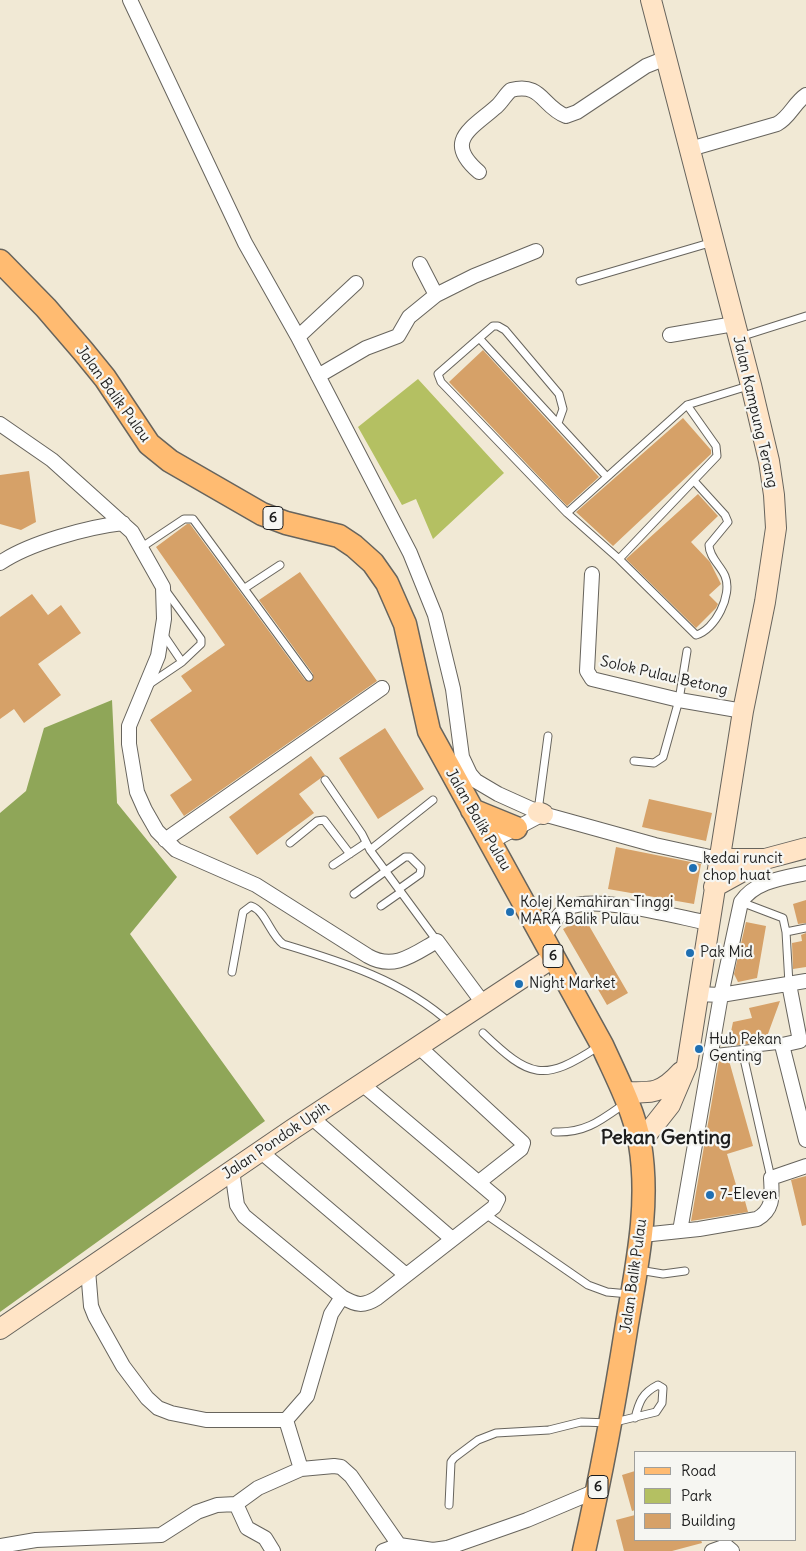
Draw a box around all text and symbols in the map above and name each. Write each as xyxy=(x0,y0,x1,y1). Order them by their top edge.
street label: Jalan Kampung Terang xyxy=(729,334,781,490)
street label: Jalan Balik Pulau xyxy=(72,342,154,446)
road number: 6 xyxy=(263,506,283,530)
street label: Solok Pulau Betong xyxy=(599,653,729,699)
street label: Jalan Balik Pulau xyxy=(441,766,515,874)
place label: kedai runcit chop huat xyxy=(703,850,783,885)
marker: kedai runcit chop huat xyxy=(687,862,699,874)
place label: Kolej Kemahiran Tinggi MARA Balik Pulau xyxy=(520,894,673,929)
marker: Kolej Kemahiran Tinggi MARA Balik Pulau xyxy=(504,906,516,918)
road number: 6 xyxy=(543,944,563,968)
place label: Pak Mid xyxy=(700,944,753,962)
marker: Pak Mid xyxy=(684,947,696,959)
place label: Night Market xyxy=(529,975,616,993)
marker: Night Market xyxy=(513,978,525,990)
place label: Hub Pekan Genting xyxy=(709,1031,782,1066)
marker: Hub Pekan Genting xyxy=(693,1043,705,1055)
street label: Jalan Pondok Upih xyxy=(219,1099,333,1183)
district label: Pekan Genting xyxy=(601,1126,731,1150)
place label: 7-Eleven xyxy=(720,1186,778,1204)
marker: 7-Eleven xyxy=(704,1189,716,1201)
street label: Jalan Balik Pulau xyxy=(617,1218,651,1334)
legend xyxy=(634,1451,796,1541)
text: Road xyxy=(681,1461,716,1480)
road number: 6 xyxy=(588,1475,608,1498)
text: Park xyxy=(681,1486,712,1505)
text: Building xyxy=(681,1511,736,1530)

